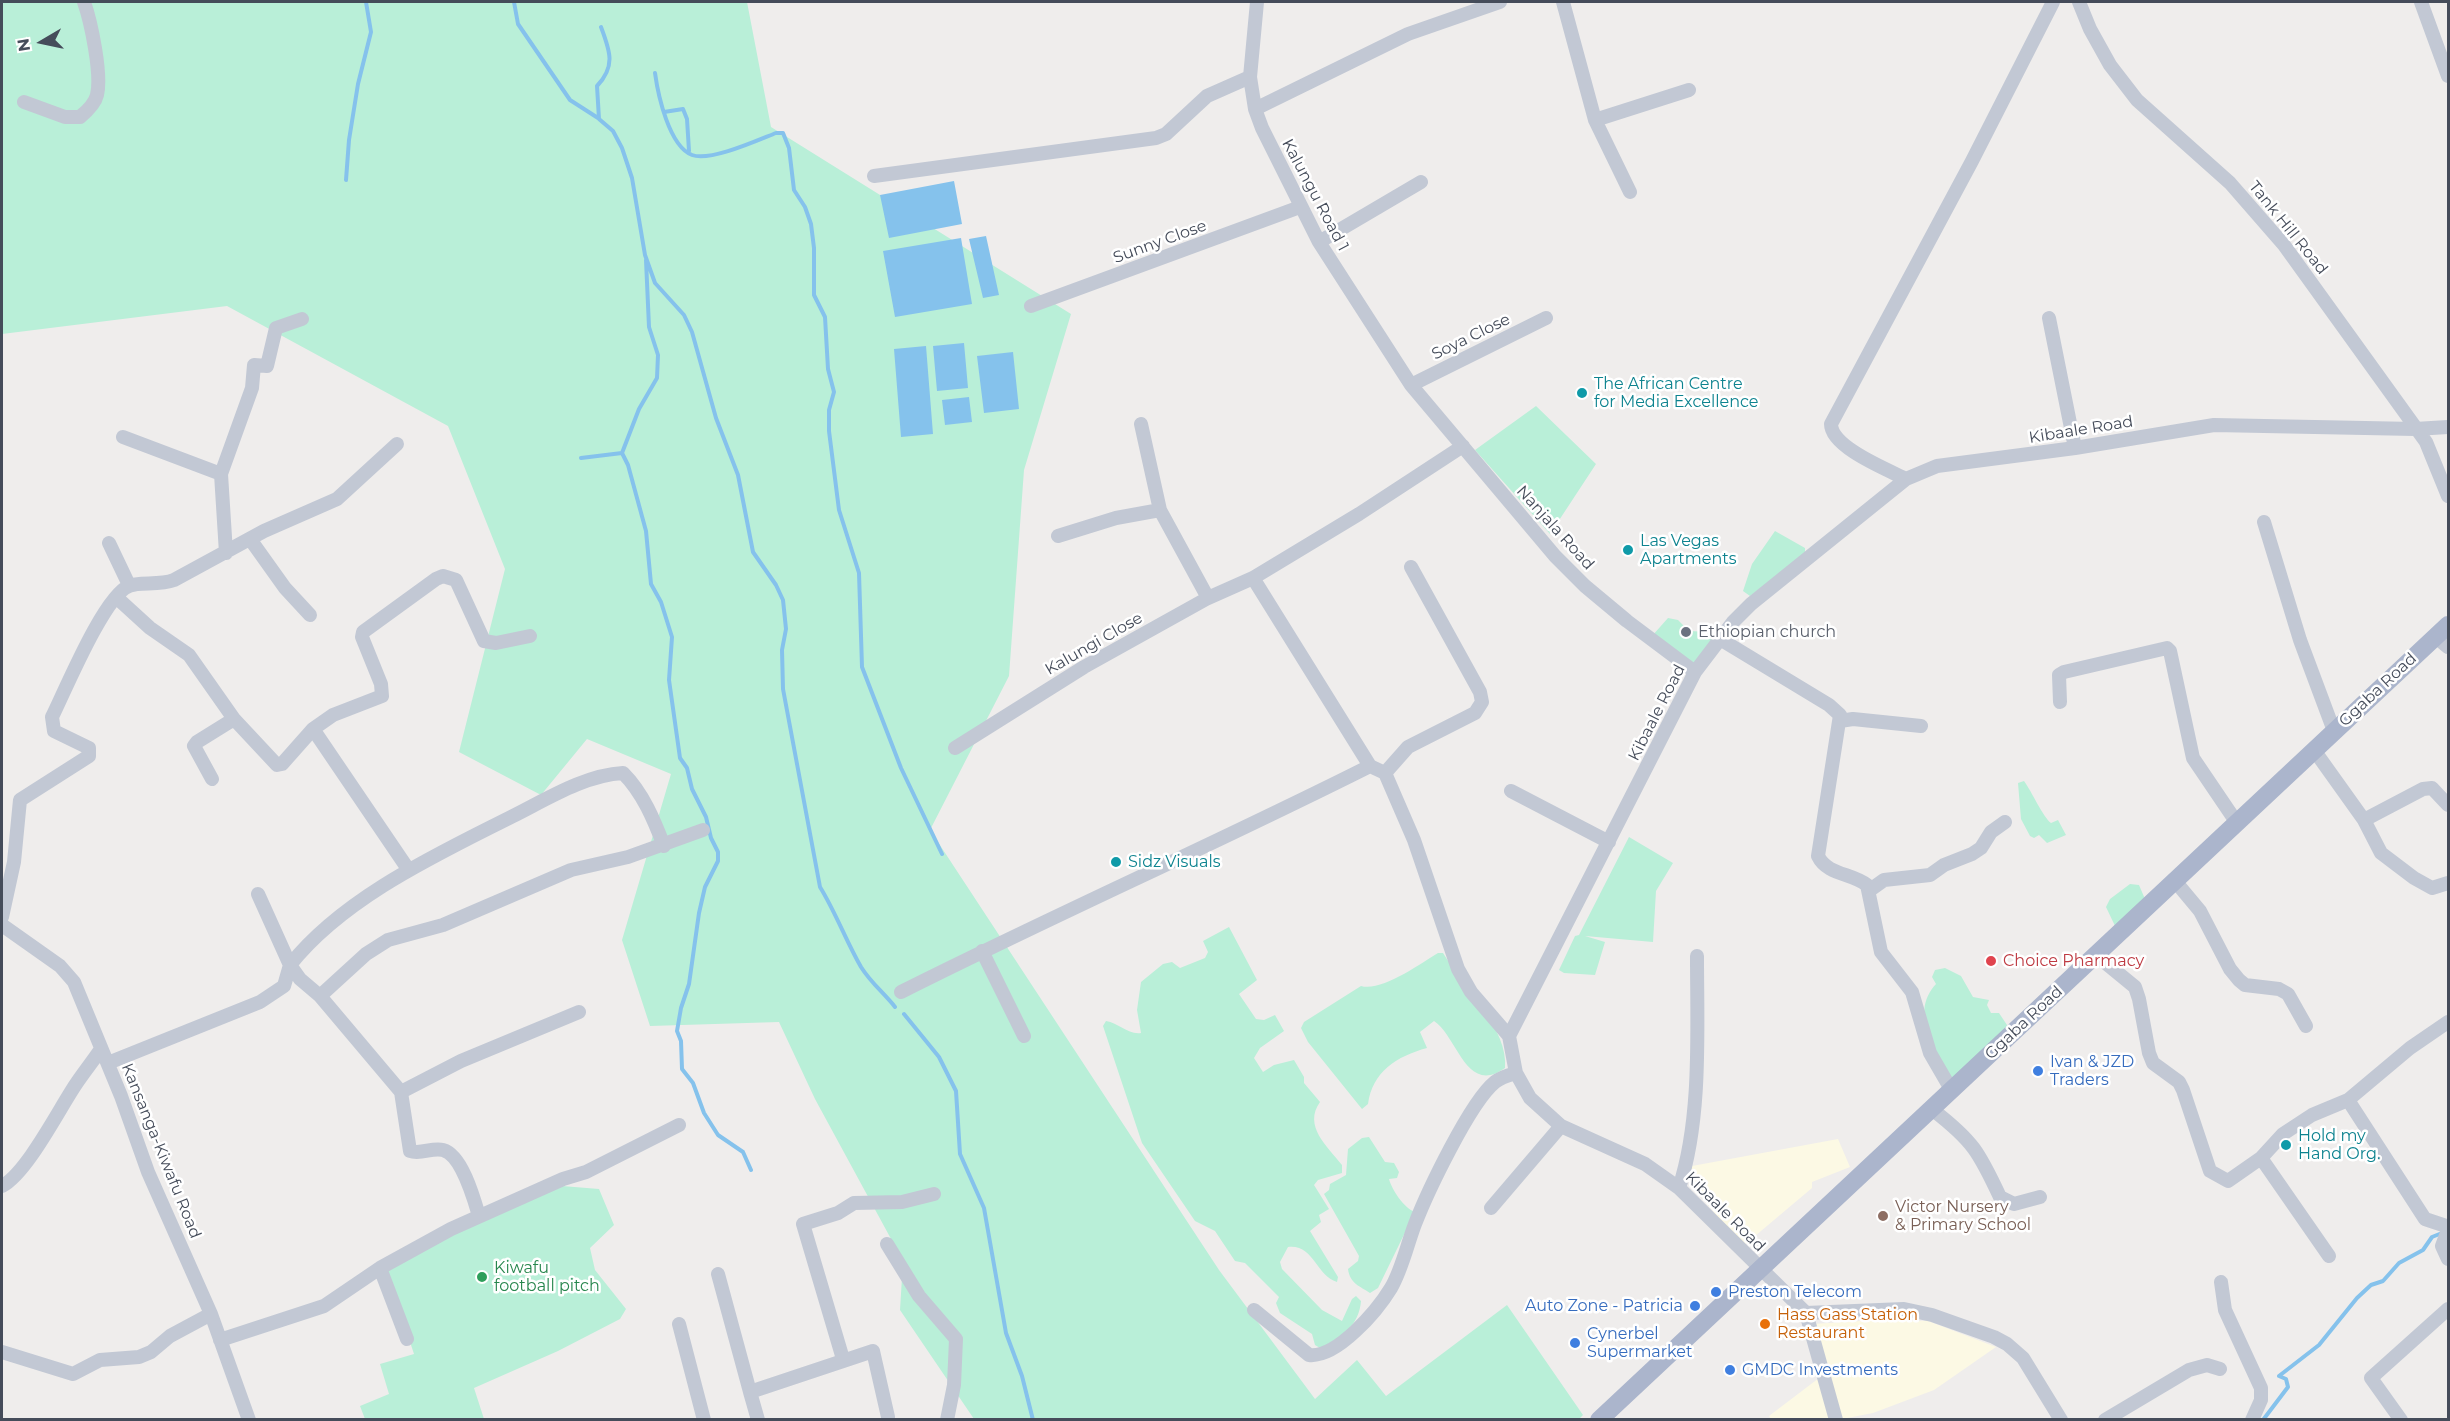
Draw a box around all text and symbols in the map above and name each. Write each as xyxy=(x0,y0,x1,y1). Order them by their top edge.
north arrow xyxy=(12,12,72,72)
text: N xyxy=(13,37,34,53)
street label: Kalungu Road 1 xyxy=(1277,136,1353,254)
street label: Tank Hill Road xyxy=(2244,177,2332,279)
street label: Sunny Close xyxy=(1111,216,1209,268)
street label: Soya Close xyxy=(1429,310,1513,364)
place label: The African Centre for Media Excellence xyxy=(1594,374,1759,412)
marker: The African Centre for Media Excellence xyxy=(1575,386,1589,400)
street label: Kibaale Road xyxy=(2027,412,2135,448)
street label: Nanjala Road xyxy=(1512,482,1598,574)
place label: Las Vegas Apartments xyxy=(1640,531,1737,569)
marker: Las Vegas Apartments xyxy=(1621,543,1635,557)
street label: Kalungi Close xyxy=(1042,608,1146,680)
place label: Ethiopian church xyxy=(1698,622,1836,642)
marker: Ethiopian church xyxy=(1679,625,1693,639)
street label: Ggaba Road xyxy=(2335,649,2421,731)
street label: Kibaale Road xyxy=(1625,662,1689,764)
place label: Sidz Visuals xyxy=(1128,852,1221,872)
marker: Sidz Visuals xyxy=(1109,855,1123,869)
place label: Choice Pharmacy xyxy=(2003,951,2144,971)
marker: Choice Pharmacy xyxy=(1984,954,1998,968)
street label: Ggaba Road xyxy=(1981,982,2067,1064)
place label: Ivan & JZD Traders xyxy=(2050,1052,2134,1090)
street label: Kansanga-Kiwafu Road xyxy=(117,1061,205,1241)
marker: Ivan & JZD Traders xyxy=(2031,1064,2045,1078)
place label: Hold my Hand Org. xyxy=(2298,1126,2380,1164)
marker: Hold my Hand Org. xyxy=(2279,1138,2293,1152)
street label: Kibaale Road xyxy=(1681,1168,1769,1256)
place label: Victor Nursery & Primary School xyxy=(1895,1197,2031,1235)
marker: Victor Nursery & Primary School xyxy=(1876,1209,1890,1223)
place label: Kiwafu football pitch xyxy=(494,1258,600,1296)
marker: Kiwafu football pitch xyxy=(475,1270,489,1284)
place label: Preston Telecom xyxy=(1728,1282,1862,1302)
marker: Preston Telecom xyxy=(1709,1285,1723,1299)
place label: Auto Zone - Patricia xyxy=(1525,1296,1683,1316)
marker: Auto Zone - Patricia xyxy=(1688,1299,1702,1313)
place label: Hass Gass Station Restaurant xyxy=(1777,1305,1918,1343)
marker: Hass Gass Station Restaurant xyxy=(1758,1317,1772,1331)
place label: Cynerbel Supermarket xyxy=(1587,1324,1692,1362)
marker: Cynerbel Supermarket xyxy=(1568,1336,1582,1350)
place label: GMDC Investments xyxy=(1742,1360,1898,1380)
marker: GMDC Investments xyxy=(1723,1363,1737,1377)

